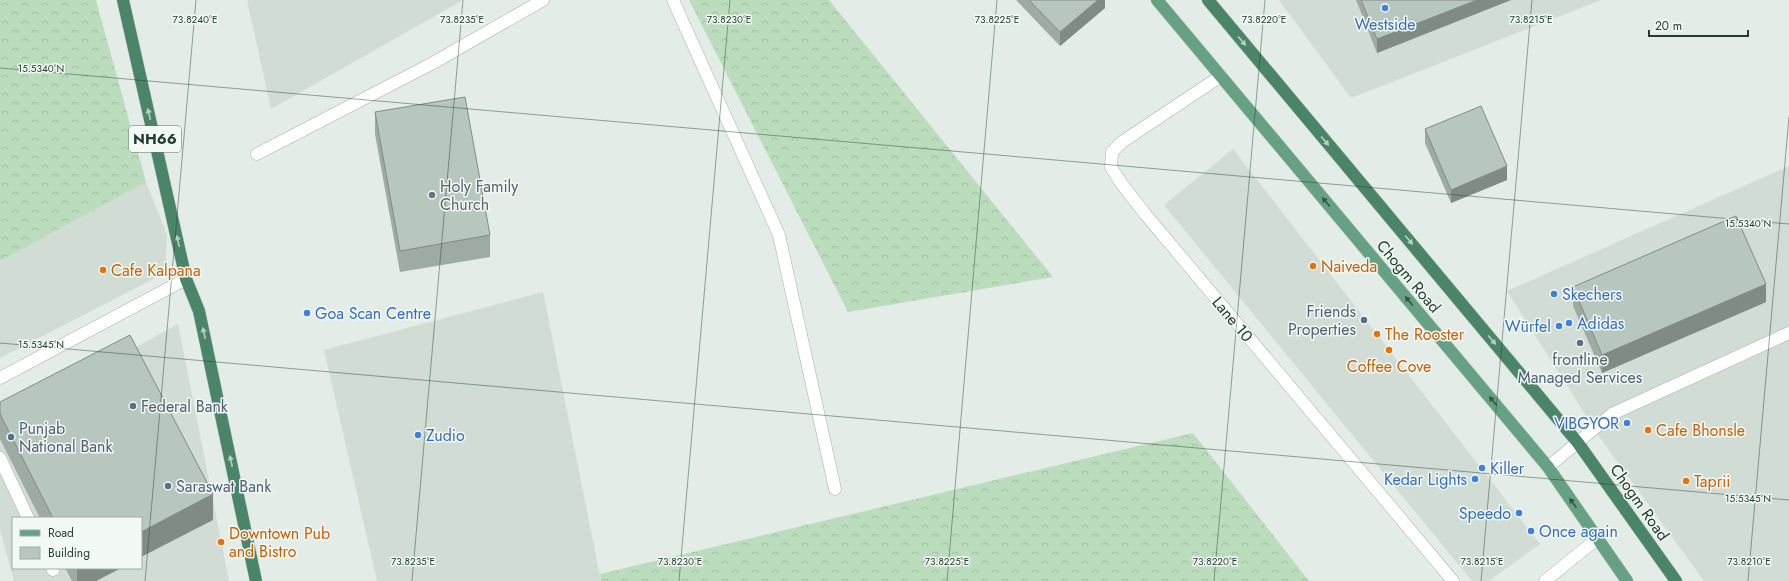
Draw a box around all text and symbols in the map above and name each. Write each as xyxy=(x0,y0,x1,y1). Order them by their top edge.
marker: Westside xyxy=(1380,3,1390,13)
text: 73.8240°E xyxy=(173,12,217,27)
text: 73.8235°E xyxy=(440,12,484,27)
text: 73.8230°E xyxy=(707,12,751,27)
text: 73.8225°E xyxy=(975,12,1019,27)
text: 73.8220°E xyxy=(1242,12,1286,27)
text: 73.8215°E xyxy=(1509,12,1553,27)
scale bar xyxy=(1649,12,1748,38)
place label: Westside xyxy=(1354,13,1416,36)
text: 20 m xyxy=(1655,17,1682,35)
one-way arrow xyxy=(1238,35,1247,46)
text: 15.5340°N xyxy=(18,61,64,76)
one-way arrow xyxy=(146,108,152,120)
road number: NH66 xyxy=(129,126,181,152)
one-way arrow xyxy=(1321,135,1330,146)
place label: Holy Family Church xyxy=(440,175,519,216)
marker: Holy Family Church xyxy=(427,190,437,200)
one-way arrow xyxy=(1321,196,1330,207)
text: 15.5340°N xyxy=(1725,216,1771,231)
one-way arrow xyxy=(174,234,180,247)
street label: Chogm Road xyxy=(1371,235,1446,318)
one-way arrow xyxy=(1404,235,1413,246)
place label: Naiveda xyxy=(1321,255,1377,278)
place label: Cafe Kalpana xyxy=(111,259,201,282)
marker: Naiveda xyxy=(1308,261,1318,271)
marker: Cafe Kalpana xyxy=(98,265,108,275)
place label: Skechers xyxy=(1562,283,1622,306)
marker: Skechers xyxy=(1549,289,1559,299)
street label: Lane 10 xyxy=(1207,292,1259,347)
one-way arrow xyxy=(1405,296,1414,306)
place label: Friends Properties xyxy=(1288,300,1356,341)
place label: Goa Scan Centre xyxy=(315,302,431,325)
marker: Goa Scan Centre xyxy=(302,308,312,318)
place label: Adidas xyxy=(1577,312,1624,335)
marker: Friends Properties xyxy=(1359,315,1369,325)
place label: Würfel xyxy=(1505,315,1551,338)
marker: Adidas xyxy=(1564,318,1574,328)
marker: Würfel xyxy=(1554,321,1564,331)
place label: The Rooster xyxy=(1385,323,1465,346)
one-way arrow xyxy=(200,327,206,340)
marker: The Rooster xyxy=(1372,329,1382,339)
one-way arrow xyxy=(1487,335,1496,346)
text: 15.5345°N xyxy=(18,337,64,352)
marker: frontline Managed Services xyxy=(1575,338,1585,348)
marker: Coffee Cove xyxy=(1384,345,1394,355)
place label: frontline Managed Services xyxy=(1518,348,1642,389)
place label: Coffee Cove xyxy=(1347,355,1431,378)
place label: Federal Bank xyxy=(141,395,229,418)
one-way arrow xyxy=(1488,395,1497,406)
marker: Federal Bank xyxy=(128,401,138,411)
place label: VIBGYOR xyxy=(1554,412,1619,435)
place label: Punjab National Bank xyxy=(19,417,113,458)
marker: VIBGYOR xyxy=(1622,418,1632,428)
place label: Cafe Bhonsle xyxy=(1656,419,1745,442)
place label: Zudio xyxy=(426,424,465,447)
marker: Cafe Bhonsle xyxy=(1643,425,1653,435)
marker: Zudio xyxy=(413,430,423,440)
marker: Punjab National Bank xyxy=(6,432,16,442)
one-way arrow xyxy=(227,454,233,467)
place label: Killer xyxy=(1490,457,1525,480)
street label: Chogm Road xyxy=(1605,459,1675,545)
marker: Killer xyxy=(1477,463,1487,473)
place label: Kedar Lights xyxy=(1384,468,1467,491)
place label: Taprii xyxy=(1694,470,1730,493)
marker: Kedar Lights xyxy=(1470,474,1480,484)
place label: Saraswat Bank xyxy=(176,475,272,498)
marker: Taprii xyxy=(1681,476,1691,486)
marker: Saraswat Bank xyxy=(163,481,173,491)
text: 15.5345°N xyxy=(1725,491,1771,506)
one-way arrow xyxy=(1569,498,1577,508)
place label: Speedo xyxy=(1459,502,1511,525)
marker: Speedo xyxy=(1514,508,1524,518)
legend xyxy=(12,517,142,569)
place label: Once again xyxy=(1539,520,1618,543)
place label: Downtown Pub and Bistro xyxy=(229,522,330,563)
text: Road xyxy=(48,524,74,542)
marker: Once again xyxy=(1526,526,1536,536)
marker: Downtown Pub and Bistro xyxy=(216,537,226,547)
text: Building xyxy=(48,544,90,562)
text: 73.8235°E xyxy=(391,554,435,569)
text: 73.8230°E xyxy=(658,554,702,569)
text: 73.8225°E xyxy=(925,554,969,569)
text: 73.8220°E xyxy=(1193,554,1237,569)
text: 73.8215°E xyxy=(1460,554,1504,569)
text: 73.8210°E xyxy=(1727,554,1771,569)

